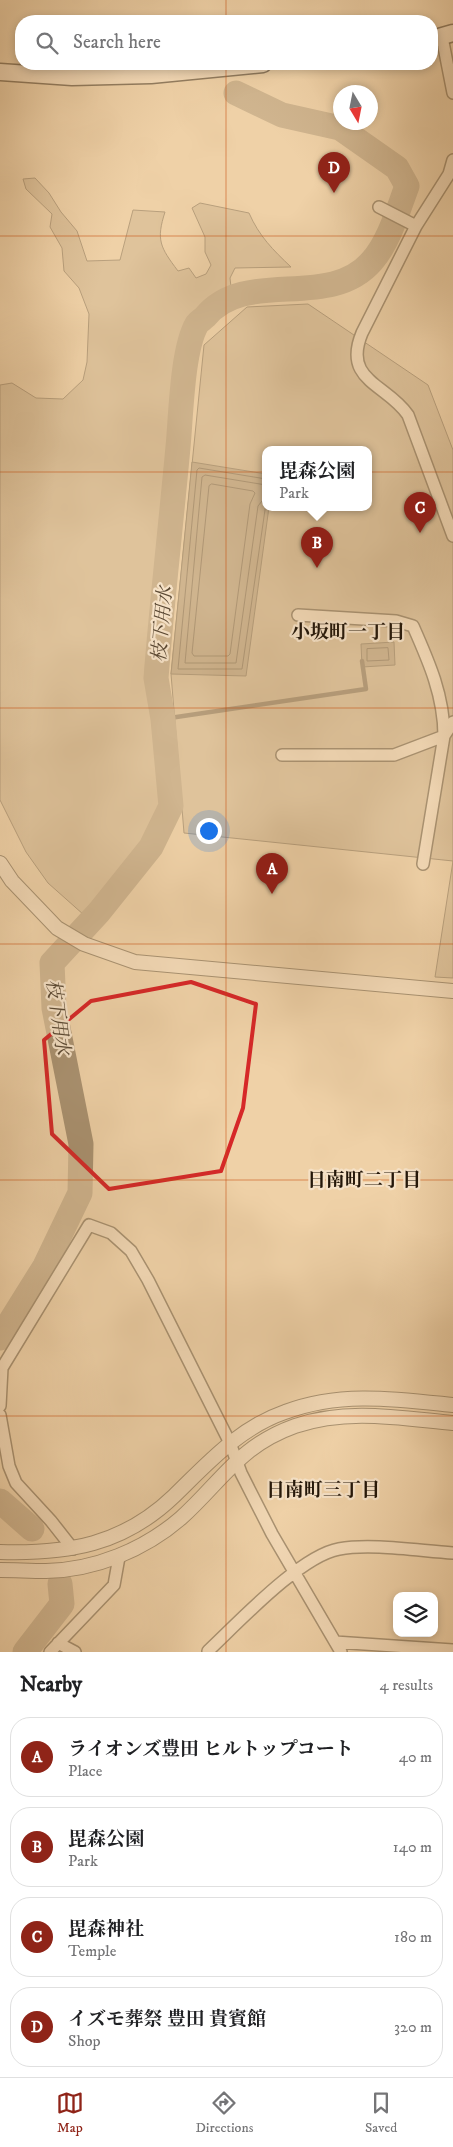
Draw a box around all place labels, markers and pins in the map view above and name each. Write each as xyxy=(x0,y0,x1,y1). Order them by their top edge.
pin: D xyxy=(318,152,350,193)
pin: C xyxy=(404,492,436,533)
pin: B xyxy=(301,527,333,568)
pin: A xyxy=(256,853,288,894)

